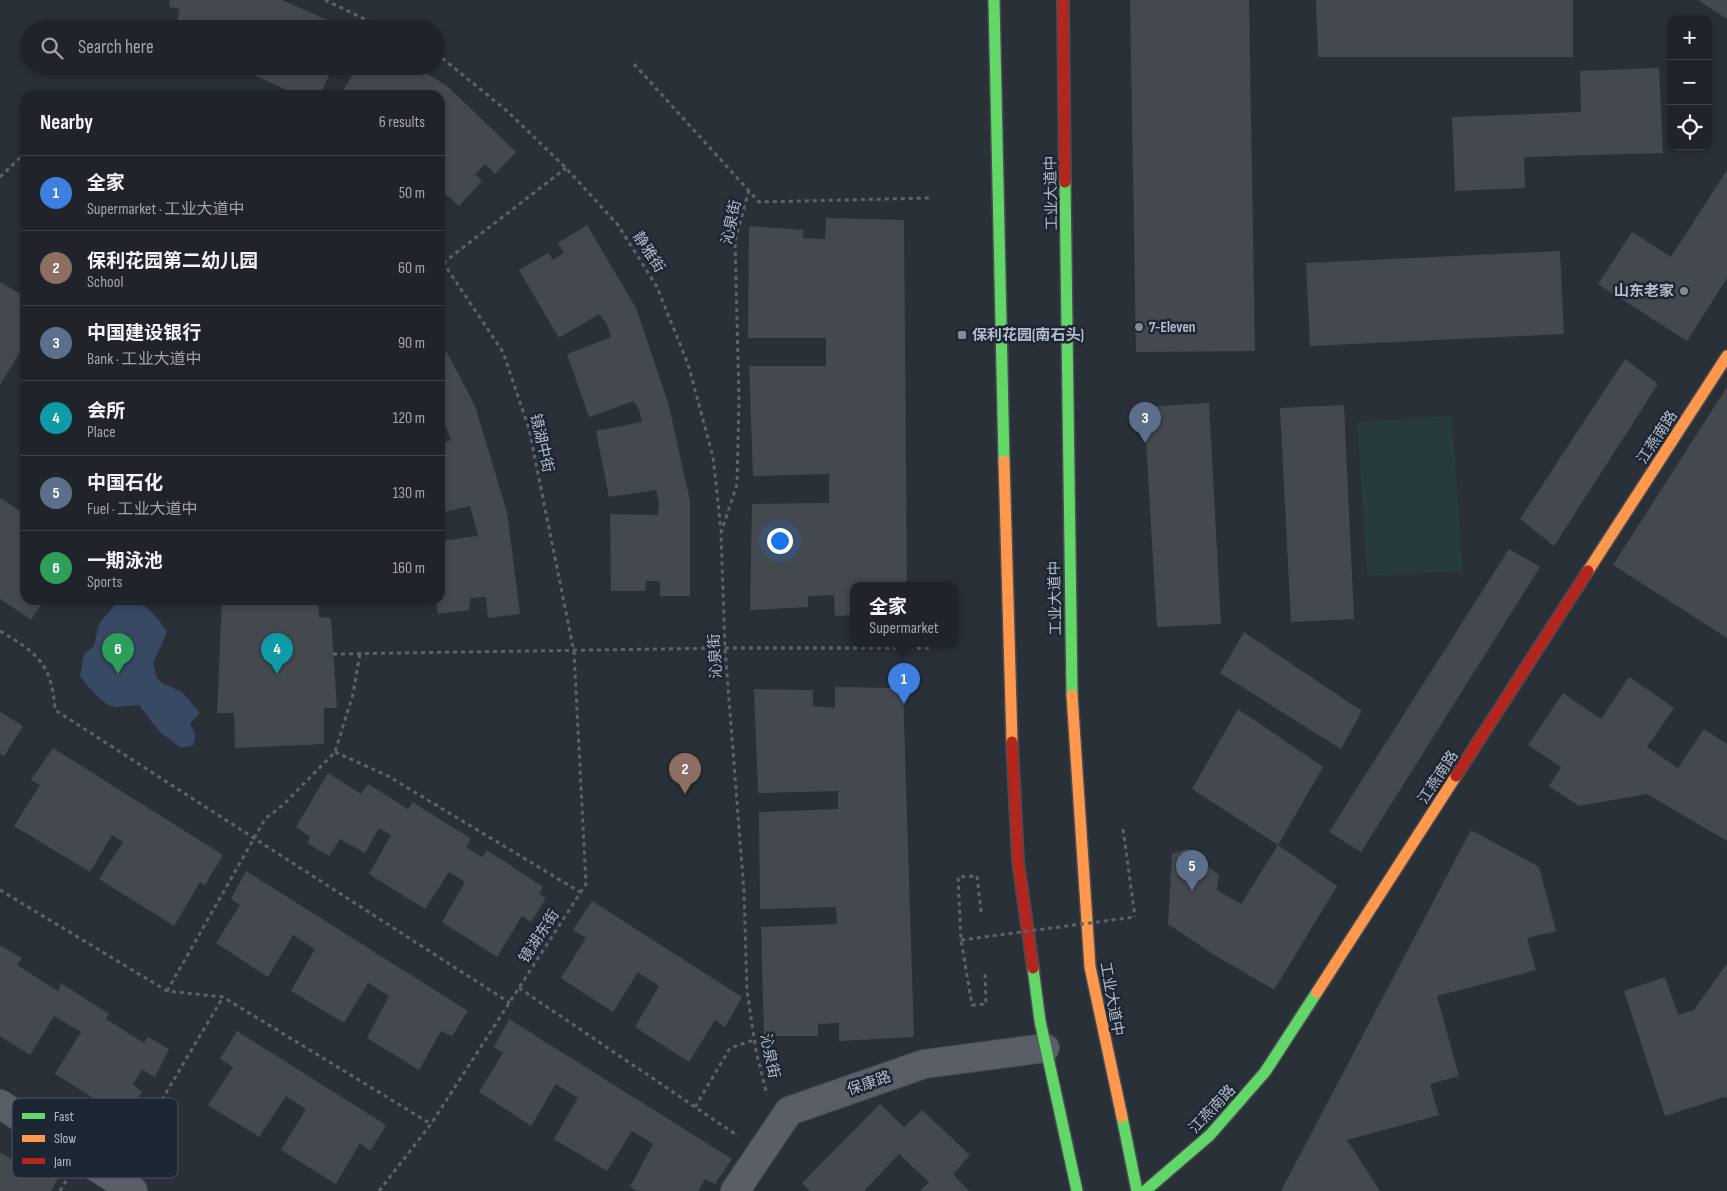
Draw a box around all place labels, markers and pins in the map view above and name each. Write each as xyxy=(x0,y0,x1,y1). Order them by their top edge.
place label: 山东老家 xyxy=(1614,282,1674,301)
marker: 山东老家 xyxy=(1678,285,1690,297)
place label: 7-Eleven xyxy=(1149,318,1196,337)
marker: 7-Eleven xyxy=(1133,321,1145,333)
place label: 保利花园(南石头) xyxy=(972,326,1084,345)
marker: 保利花园(南石头) xyxy=(956,329,968,341)
pin: 3 xyxy=(1129,402,1161,443)
pin: 6 xyxy=(102,633,134,674)
pin: 4 xyxy=(261,633,293,674)
pin: 1 xyxy=(888,663,920,704)
pin: 2 xyxy=(669,753,701,794)
pin: 5 xyxy=(1176,850,1208,891)

